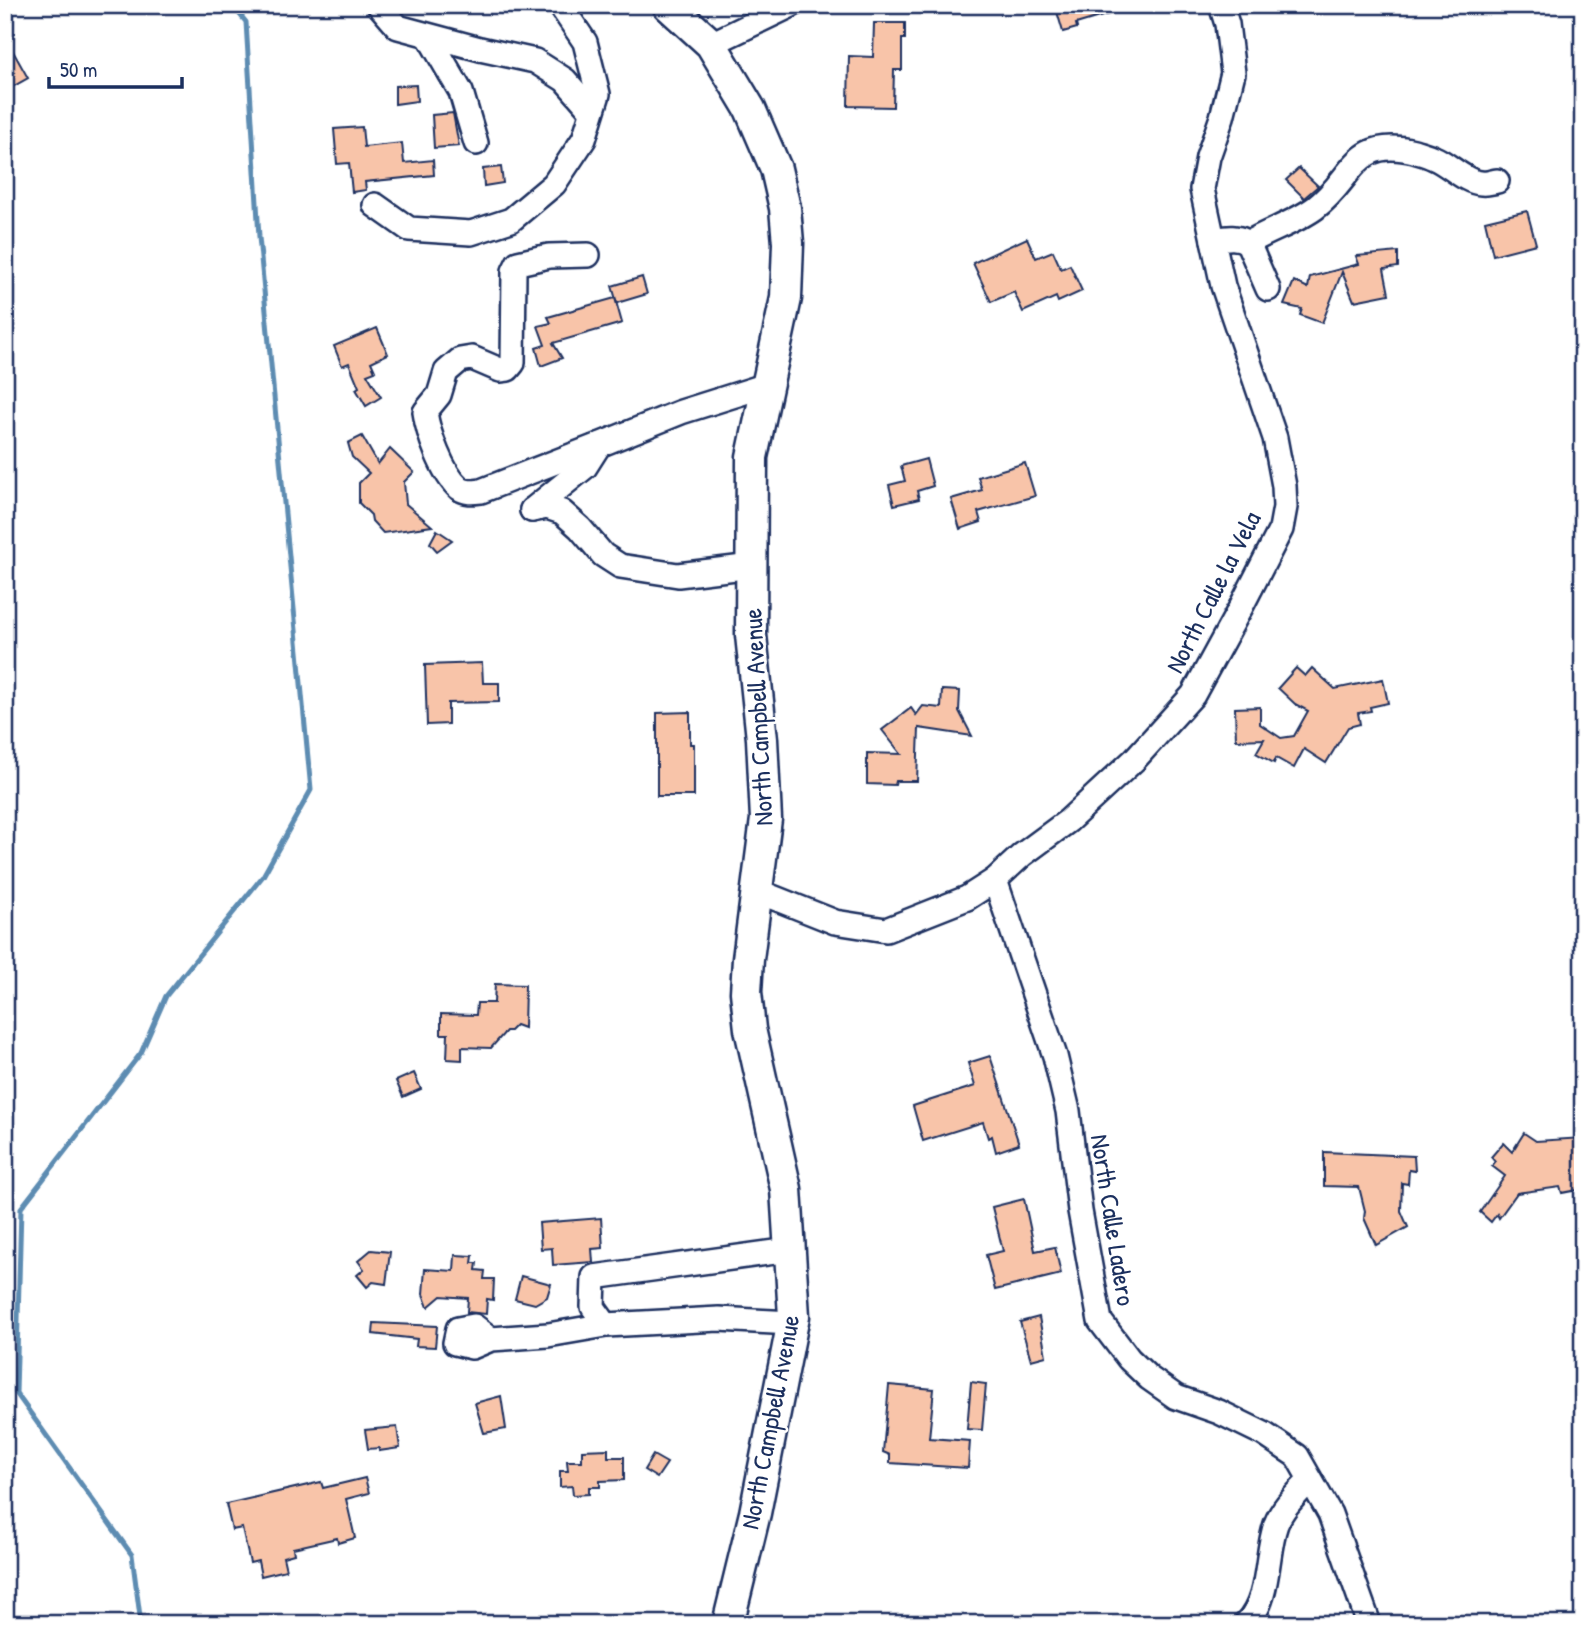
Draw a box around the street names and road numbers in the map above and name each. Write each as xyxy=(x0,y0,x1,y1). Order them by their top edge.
street label: North Calle la Vela xyxy=(1157,505,1268,679)
street label: North Campbell Avenue xyxy=(734,607,781,827)
street label: North Calle Ladero xyxy=(1083,1132,1144,1308)
street label: North Campbell Avenue xyxy=(732,1312,807,1532)

